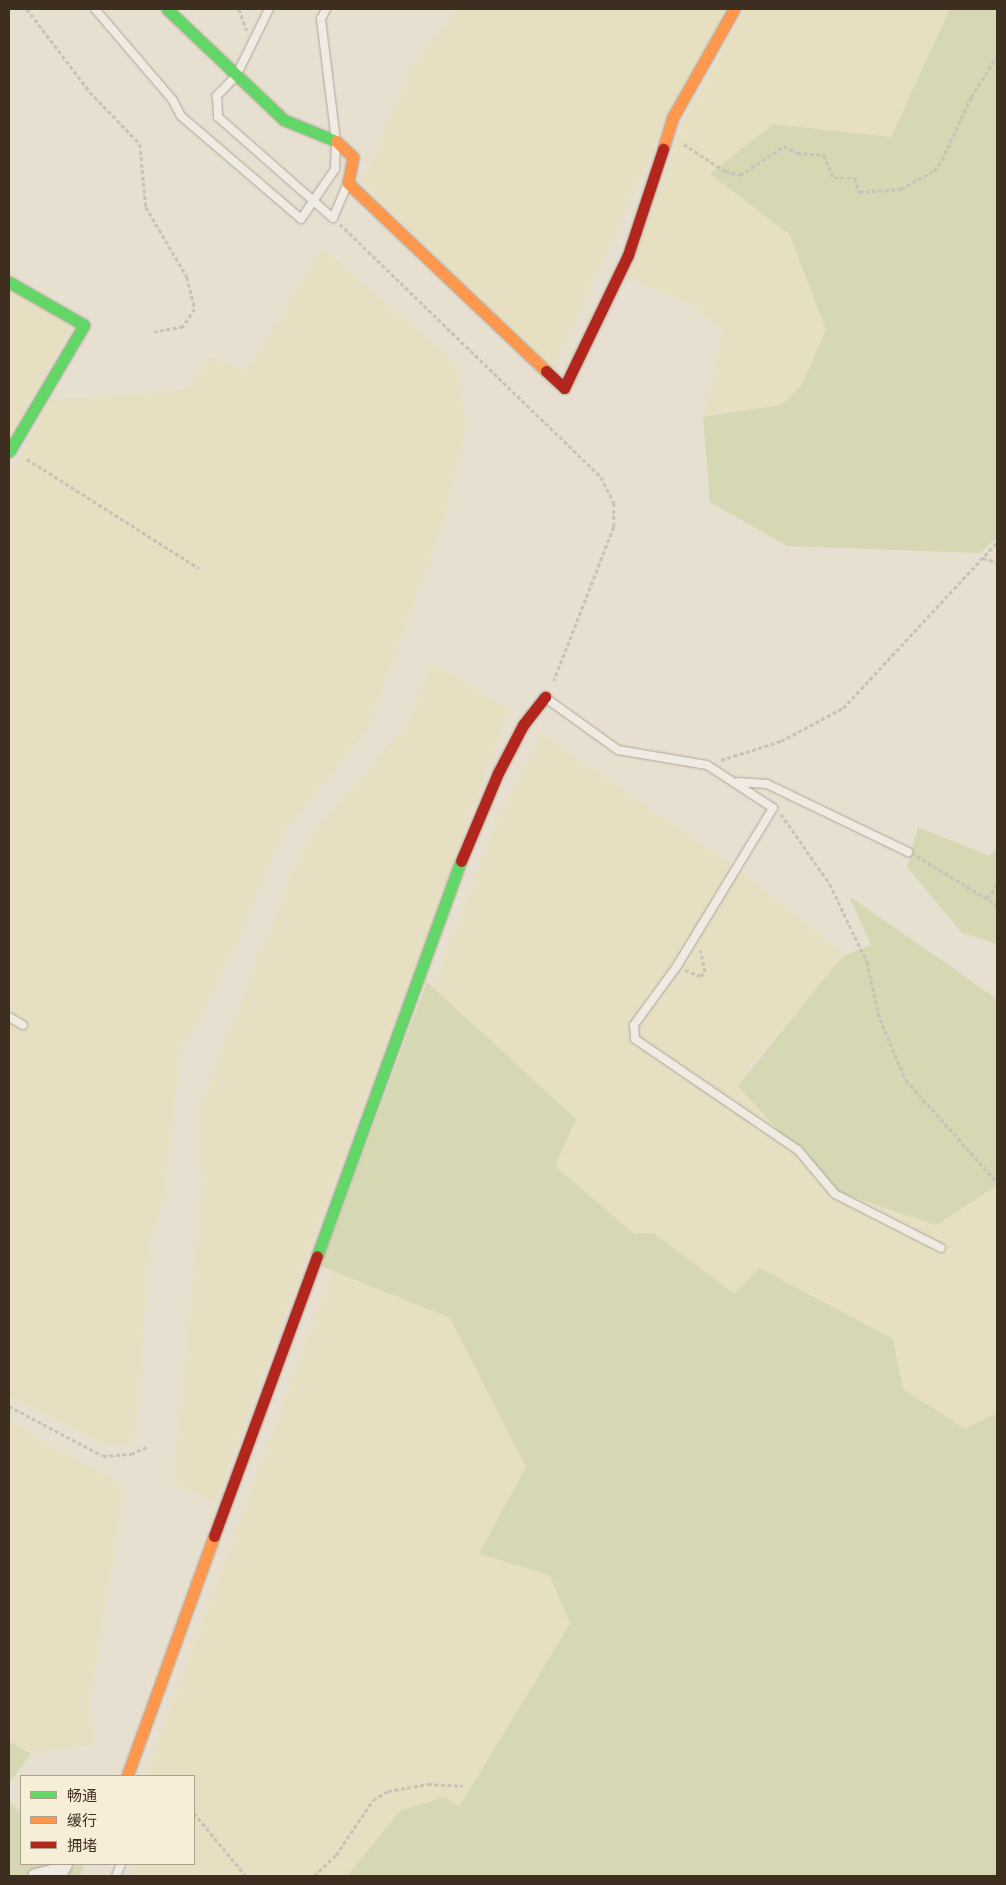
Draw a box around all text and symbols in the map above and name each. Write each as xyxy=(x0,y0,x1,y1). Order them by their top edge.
legend xyxy=(20,1775,195,1865)
text: 畅通 xyxy=(67,1783,97,1806)
text: 缓行 xyxy=(67,1808,97,1831)
text: 拥堵 xyxy=(67,1833,97,1856)

